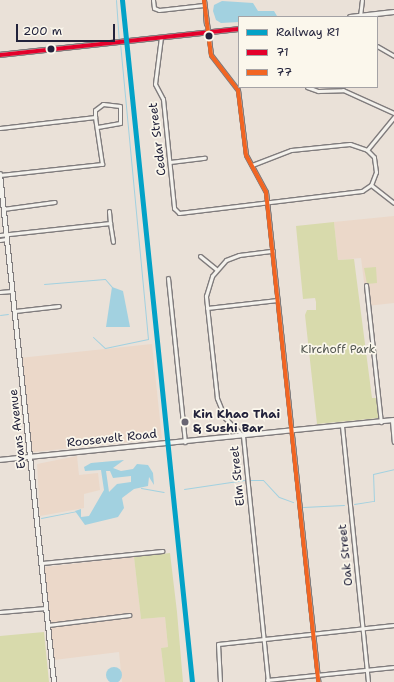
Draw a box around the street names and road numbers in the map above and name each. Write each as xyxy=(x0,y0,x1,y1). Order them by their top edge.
street label: Cedar Street xyxy=(146,102,170,176)
street label: Evans Avenue xyxy=(7,388,29,470)
street label: Roosevelt Road xyxy=(66,427,158,451)
street label: Elm Street xyxy=(228,445,248,507)
street label: Oak Street xyxy=(336,523,356,587)

